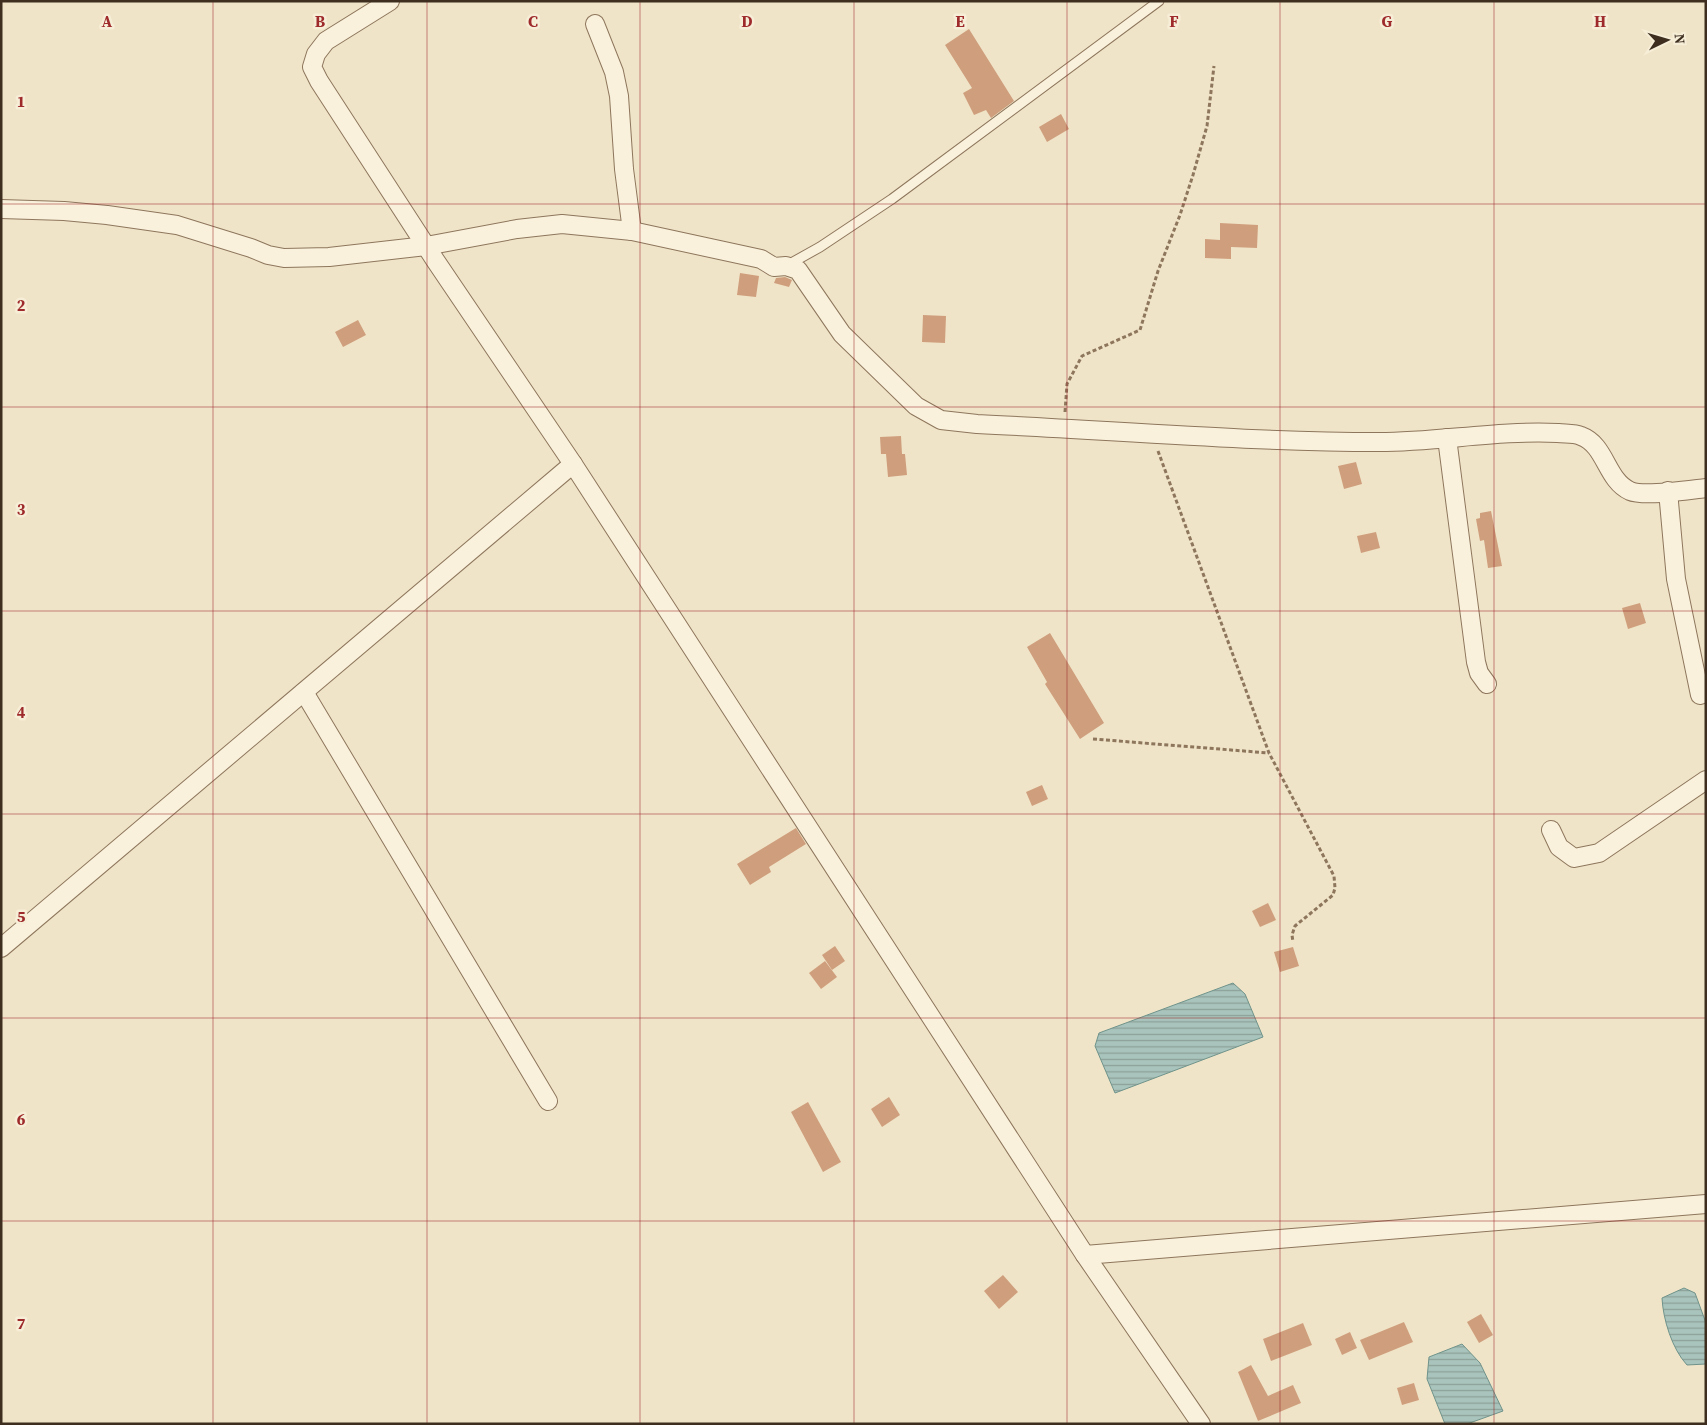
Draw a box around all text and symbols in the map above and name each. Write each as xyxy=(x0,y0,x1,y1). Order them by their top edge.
text: A xyxy=(102,10,113,32)
text: B xyxy=(315,10,326,32)
text: C xyxy=(528,10,538,32)
text: D xyxy=(741,10,753,32)
text: E xyxy=(955,10,965,32)
text: F xyxy=(1169,10,1179,32)
text: G xyxy=(1382,10,1393,32)
text: H xyxy=(1594,10,1606,32)
north arrow xyxy=(1642,15,1692,65)
text: N xyxy=(1670,33,1690,45)
text: 1 xyxy=(17,90,25,112)
text: 2 xyxy=(17,294,26,316)
text: 3 xyxy=(17,498,26,520)
text: 4 xyxy=(17,701,26,723)
text: 5 xyxy=(17,905,26,927)
text: 6 xyxy=(17,1108,26,1130)
text: 7 xyxy=(17,1312,26,1334)

